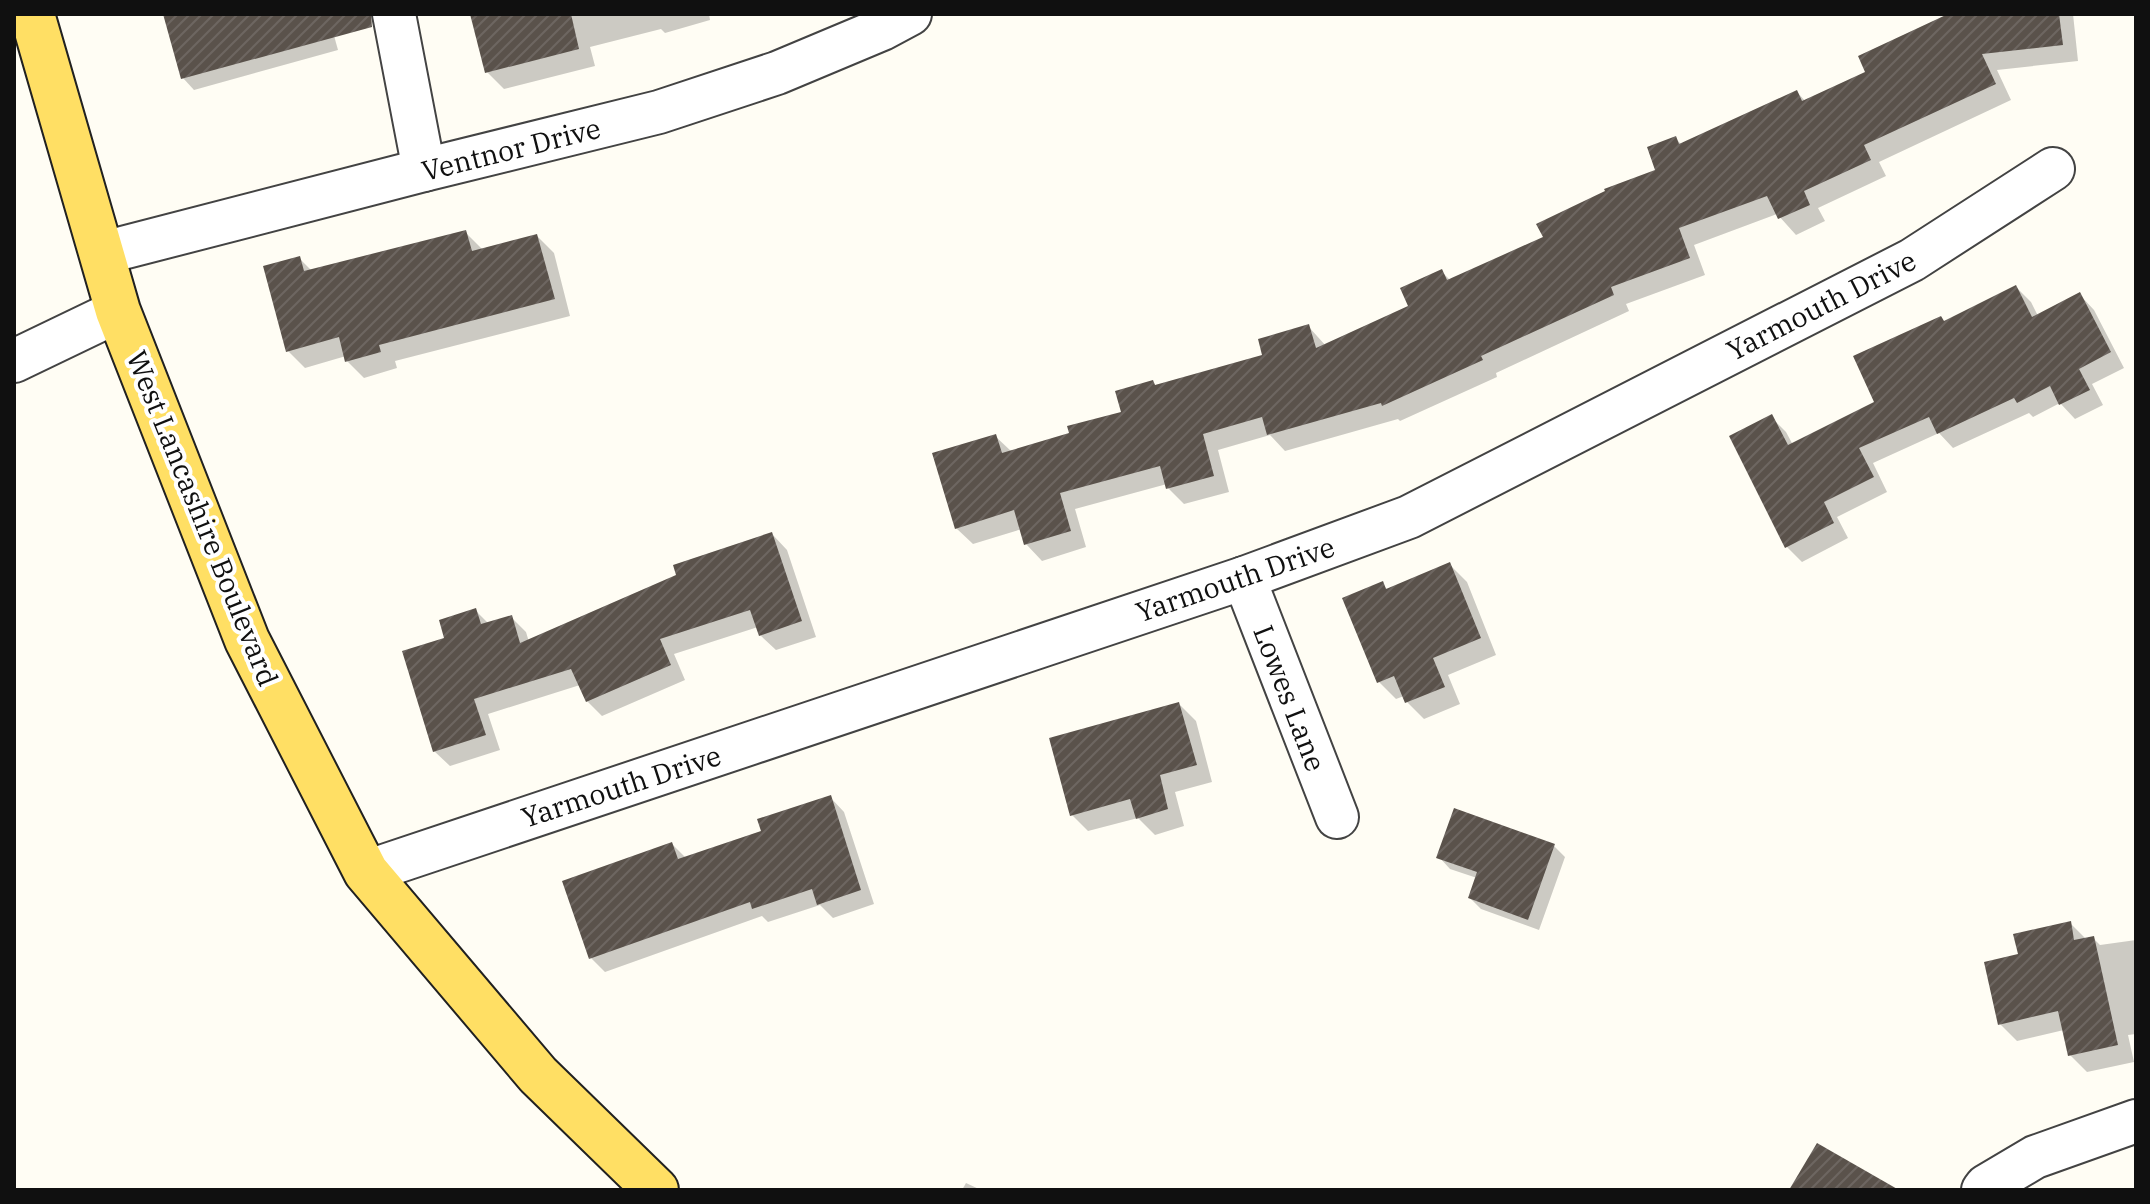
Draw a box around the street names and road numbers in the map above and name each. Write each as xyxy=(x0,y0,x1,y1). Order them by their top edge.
street label: Ventnor Drive xyxy=(418,109,604,189)
street label: Yarmouth Drive xyxy=(1720,241,1922,369)
street label: West Lancashire Boulevard xyxy=(119,345,287,691)
street label: Yarmouth Drive xyxy=(1131,528,1339,630)
street label: Lowes Lane xyxy=(1245,620,1335,776)
street label: Yarmouth Drive xyxy=(516,736,726,836)

